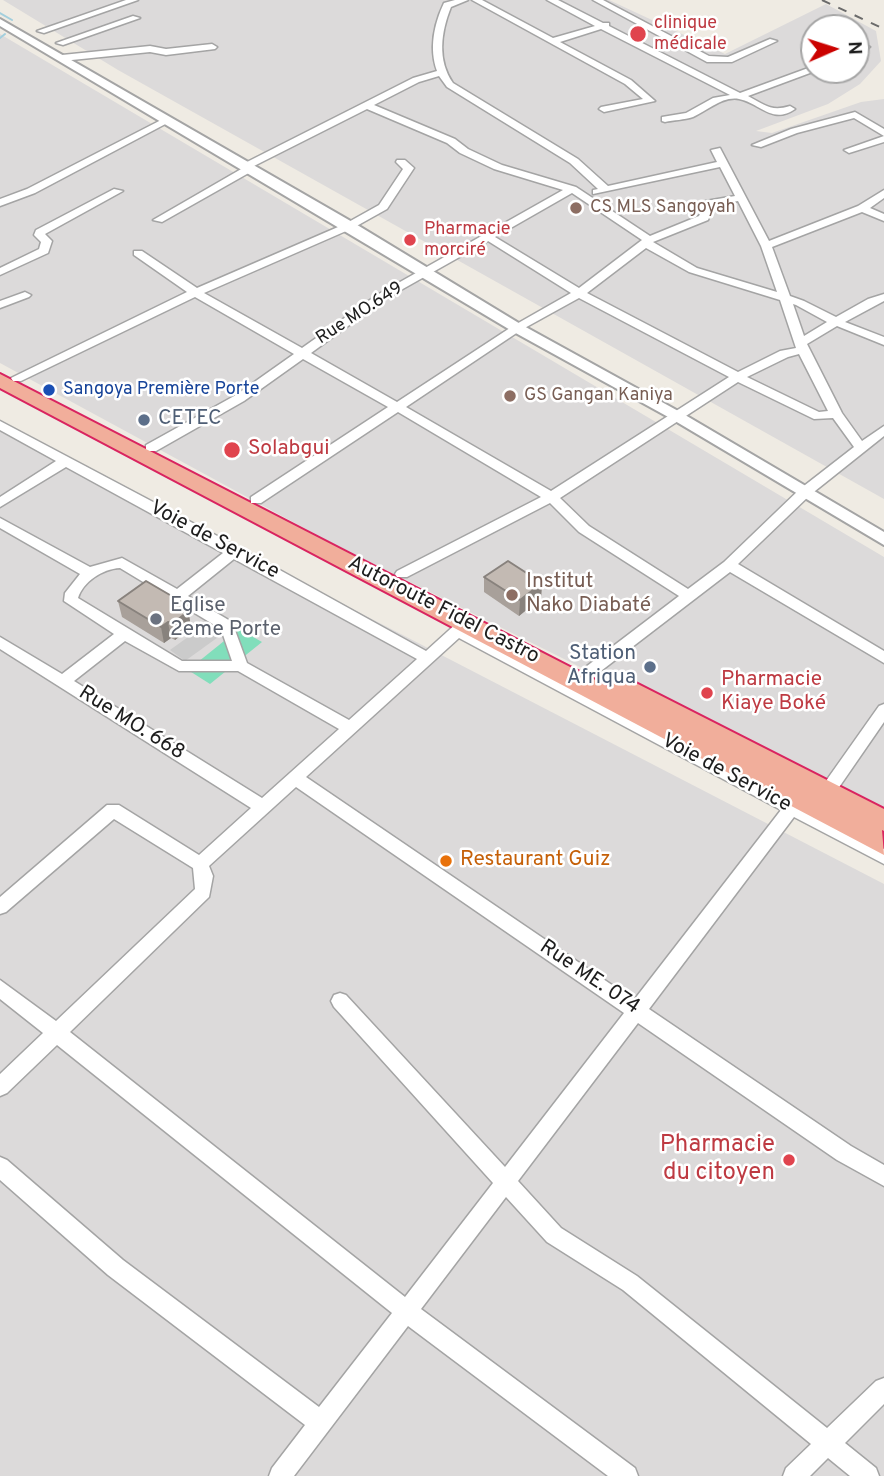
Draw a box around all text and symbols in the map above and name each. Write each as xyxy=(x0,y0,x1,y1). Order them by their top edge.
place label: clinique médicale xyxy=(654,13,727,56)
north arrow xyxy=(800,14,870,84)
marker: clinique médicale xyxy=(628,24,648,44)
text: N xyxy=(842,41,866,55)
place label: CS MLS Sangoyah xyxy=(590,197,736,219)
marker: CS MLS Sangoyah xyxy=(568,200,584,216)
place label: Pharmacie morciré xyxy=(424,219,511,262)
marker: Pharmacie morciré xyxy=(402,232,418,248)
street label: Rue MO.649 xyxy=(313,278,407,350)
place label: Sangoya Première Porte xyxy=(63,379,259,401)
marker: Sangoya Première Porte xyxy=(41,382,57,398)
place label: GS Gangan Kaniya xyxy=(524,385,673,407)
marker: GS Gangan Kaniya xyxy=(502,388,518,404)
place label: CETEC xyxy=(158,407,222,433)
marker: CETEC xyxy=(136,412,152,428)
place label: Solabgui xyxy=(248,437,330,463)
marker: Solabgui xyxy=(222,440,242,460)
street label: Voie de Service xyxy=(145,496,283,586)
street label: Autoroute Fidel Castro xyxy=(343,552,543,670)
place label: Institut Nako Diabaté xyxy=(526,570,651,620)
marker: Institut Nako Diabaté xyxy=(504,587,520,603)
place label: Eglise 2eme Porte xyxy=(170,594,281,644)
marker: Eglise 2eme Porte xyxy=(148,611,164,627)
place label: Station Afriqua xyxy=(567,642,636,692)
marker: Station Afriqua xyxy=(642,659,658,675)
place label: Pharmacie Kiaye Boké xyxy=(721,668,826,718)
street label: Rue MO. 668 xyxy=(73,681,189,767)
marker: Pharmacie Kiaye Boké xyxy=(699,685,715,701)
street label: Voie de Service xyxy=(657,729,795,819)
place label: Restaurant Guiz xyxy=(460,848,611,874)
marker: Restaurant Guiz xyxy=(438,853,454,869)
street label: Rue ME. 074 xyxy=(534,935,644,1021)
place label: Pharmacie du citoyen xyxy=(660,1132,775,1188)
marker: Pharmacie du citoyen xyxy=(781,1152,797,1168)

